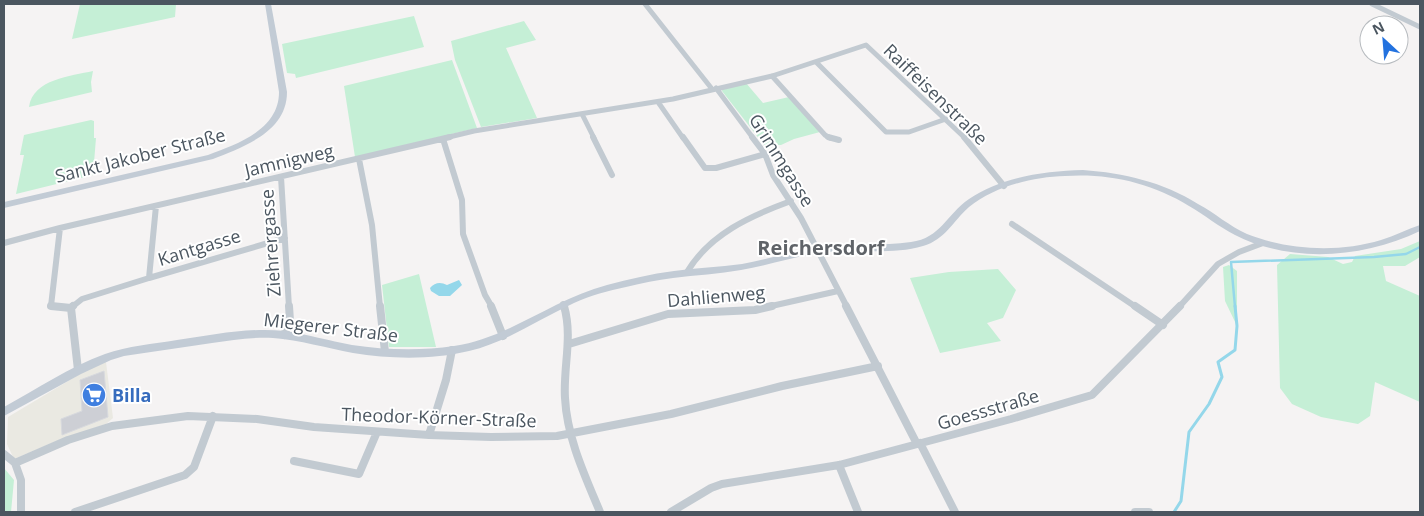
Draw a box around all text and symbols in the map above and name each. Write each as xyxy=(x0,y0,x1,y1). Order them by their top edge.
north arrow xyxy=(1359,15,1409,65)
text: N xyxy=(1369,17,1387,39)
street label: Raiffeisenstraße xyxy=(879,38,993,150)
street label: Grimmgasse xyxy=(744,109,820,211)
street label: Sankt Jakober Straße xyxy=(52,122,228,188)
street label: Jamnigweg xyxy=(240,138,336,182)
street label: Ziehrergasse xyxy=(254,188,286,298)
street label: Kantgasse xyxy=(155,223,243,271)
district label: Reichersdorf xyxy=(757,234,886,261)
street label: Dahlienweg xyxy=(666,280,766,312)
street label: Miegerer Straße xyxy=(262,307,400,347)
supermarket icon: Billa xyxy=(81,382,107,408)
place label: Billa xyxy=(112,383,151,407)
street label: Goessstraße xyxy=(934,383,1042,435)
street label: Theodor-Körner-Straße xyxy=(341,402,537,432)

